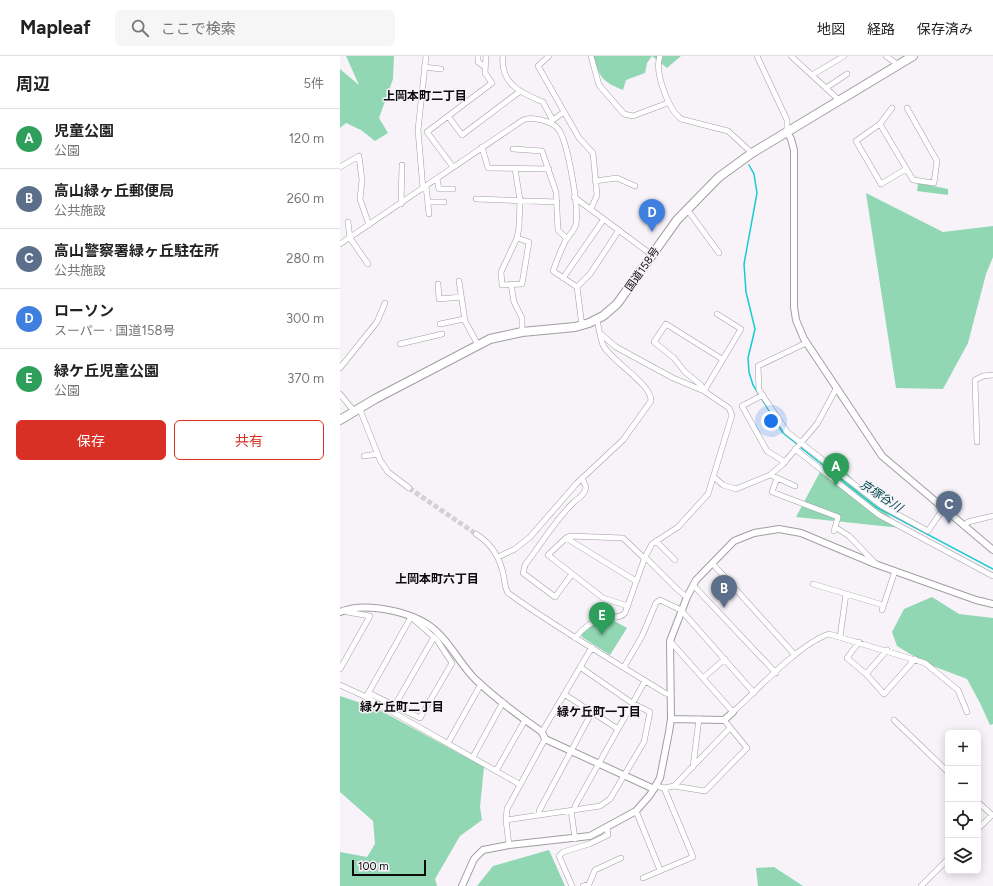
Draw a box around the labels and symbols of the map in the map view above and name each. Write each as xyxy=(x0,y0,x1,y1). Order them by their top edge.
district label: 上岡本町二丁目 xyxy=(383,89,467,103)
pin: D xyxy=(639,199,665,232)
street label: 国道158号 xyxy=(623,245,662,294)
your location xyxy=(761,411,781,431)
pin: A xyxy=(823,453,849,486)
water label: 京塚谷川 xyxy=(857,477,907,516)
pin: C xyxy=(936,491,962,524)
district label: 上岡本町六丁目 xyxy=(395,572,479,586)
pin: B xyxy=(711,575,737,608)
pin: E xyxy=(589,602,615,635)
district label: 緑ケ丘町二丁目 xyxy=(360,700,444,714)
district label: 緑ケ丘町一丁目 xyxy=(557,705,641,719)
scale bar xyxy=(352,858,426,877)

